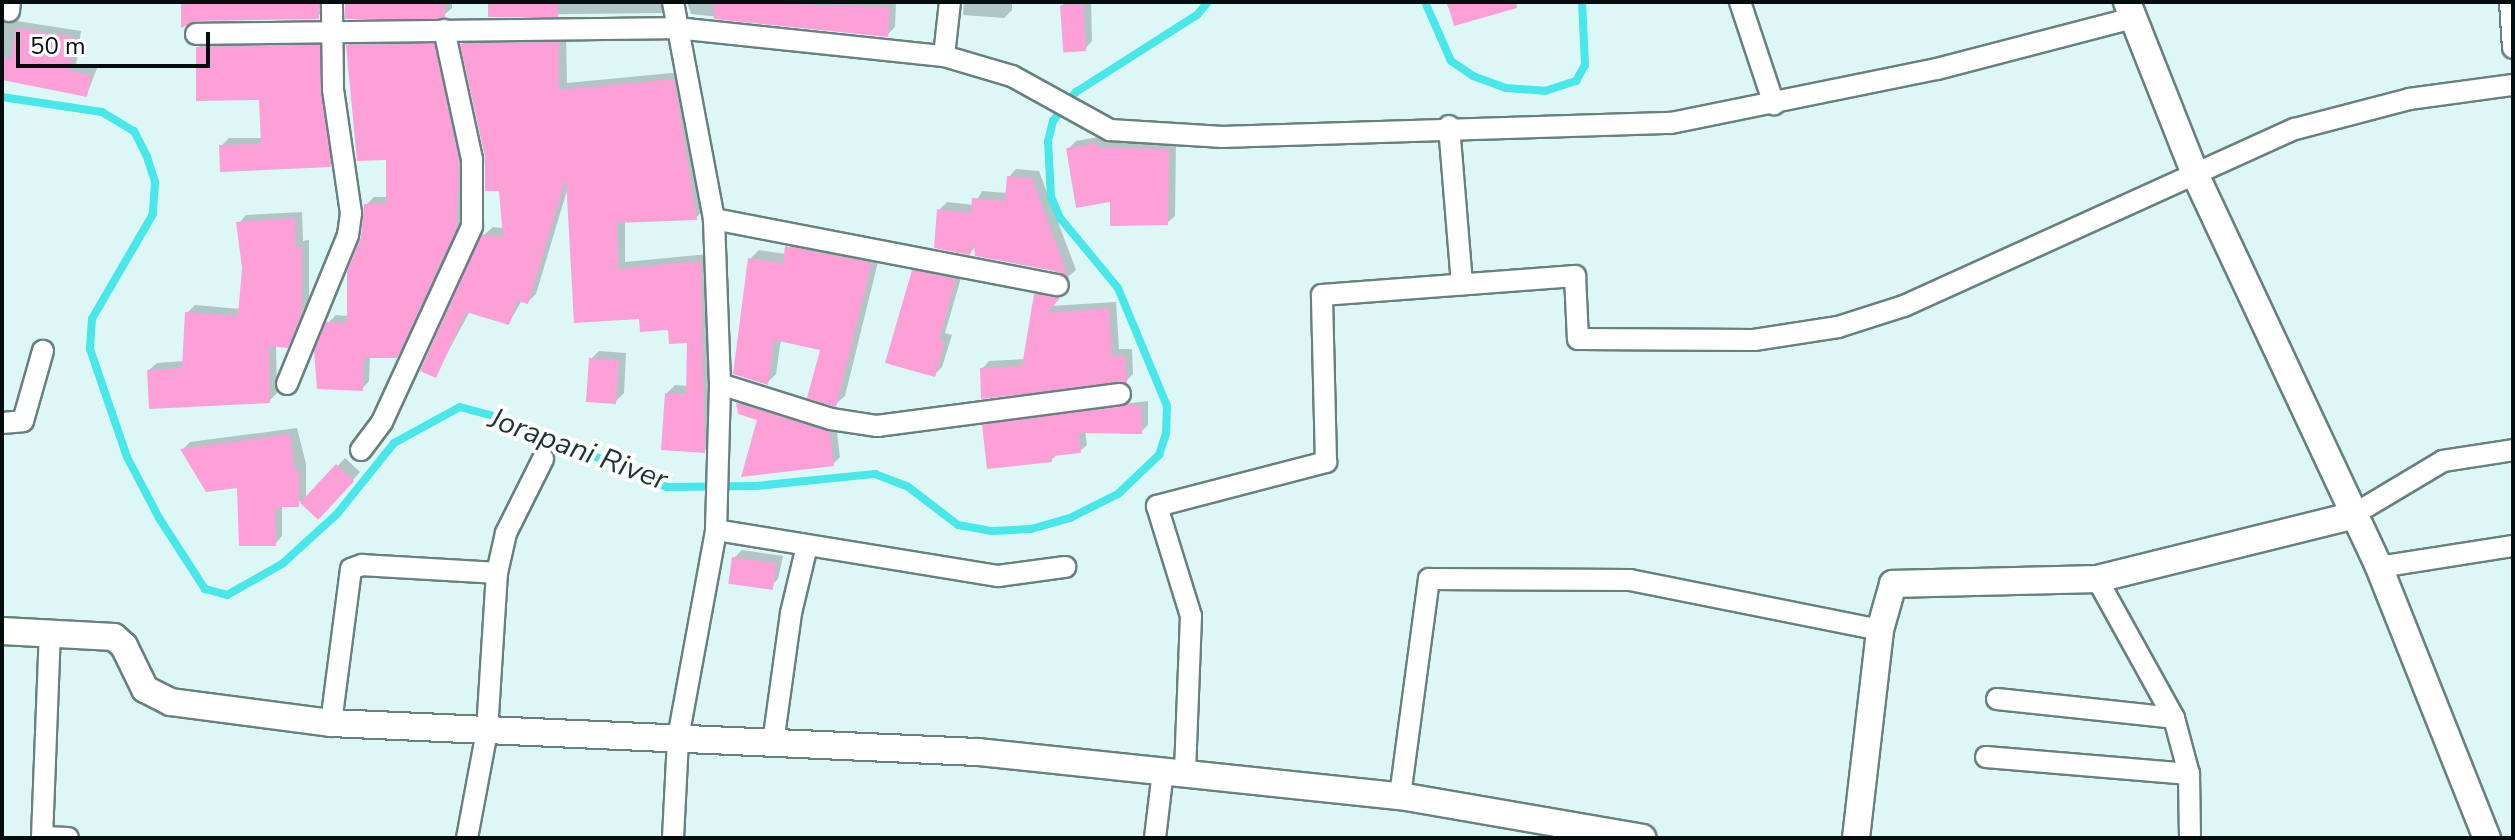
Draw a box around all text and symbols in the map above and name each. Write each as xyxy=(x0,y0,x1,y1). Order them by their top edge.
scale bar xyxy=(20,16,214,66)
text: 50 m xyxy=(30,30,86,62)
water label: Jorapani River xyxy=(484,401,672,499)

